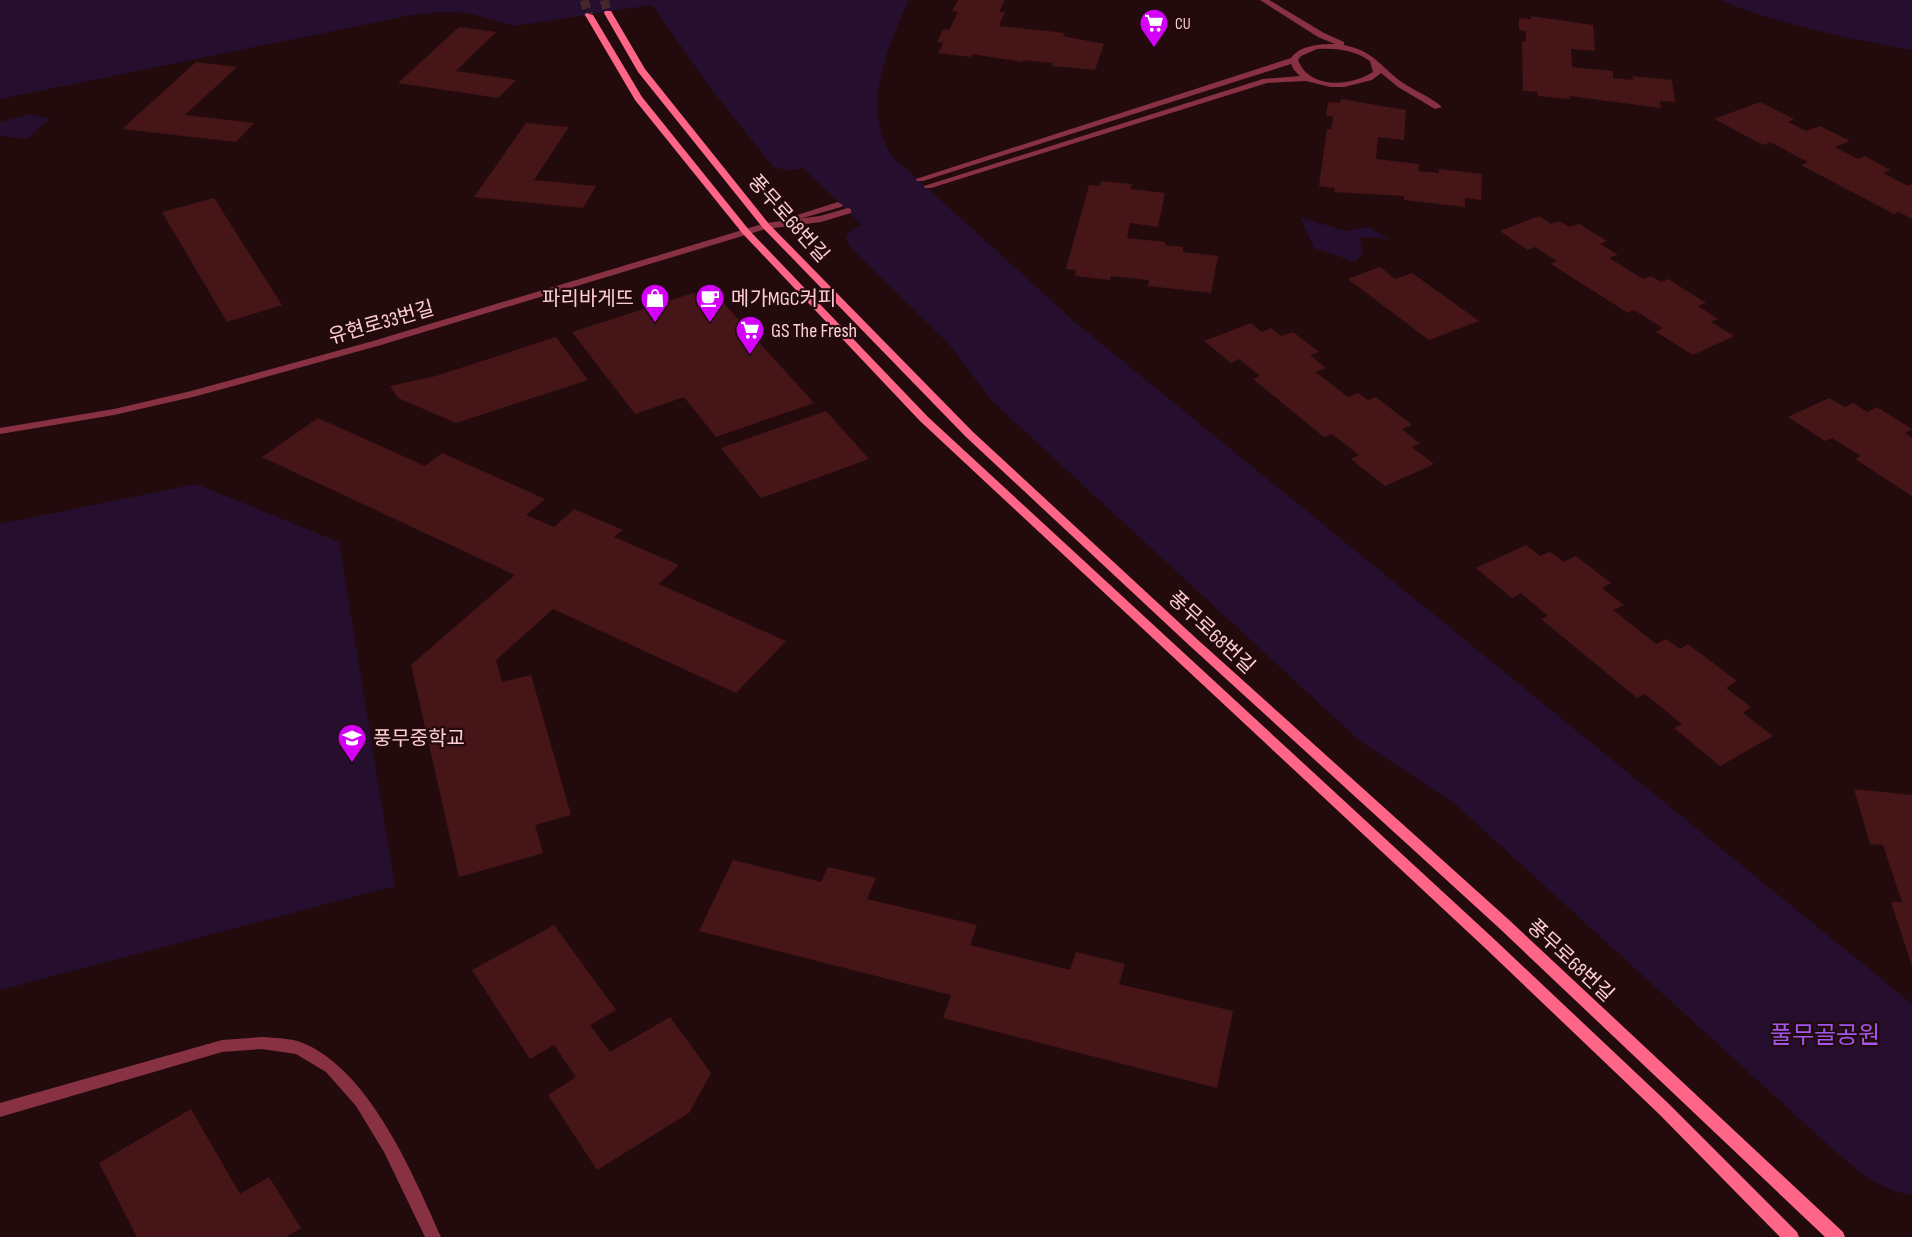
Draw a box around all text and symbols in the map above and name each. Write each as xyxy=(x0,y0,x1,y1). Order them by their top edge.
supermarket icon: CU xyxy=(1138,7,1170,49)
place label: CU xyxy=(1175,15,1191,34)
street label: 풍무로68번길 xyxy=(743,170,834,267)
shop icon: 파리바게뜨 xyxy=(639,282,671,324)
cafe icon: 메가MGC커피 xyxy=(694,282,726,324)
place label: 파리바게뜨 xyxy=(542,287,634,311)
place label: 메가MGC커피 xyxy=(731,287,836,311)
street label: 유현로33번길 xyxy=(326,296,437,349)
supermarket icon: GS The Fresh xyxy=(734,314,766,356)
place label: GS The Fresh xyxy=(771,319,857,343)
street label: 풍무로68번길 xyxy=(1163,587,1260,679)
school or university icon: 풍무중학교 xyxy=(336,722,368,764)
place label: 풍무중학교 xyxy=(373,727,465,751)
street label: 풍무로68번길 xyxy=(1522,915,1619,1007)
park label: 풀무골공원 xyxy=(1770,1021,1880,1050)

